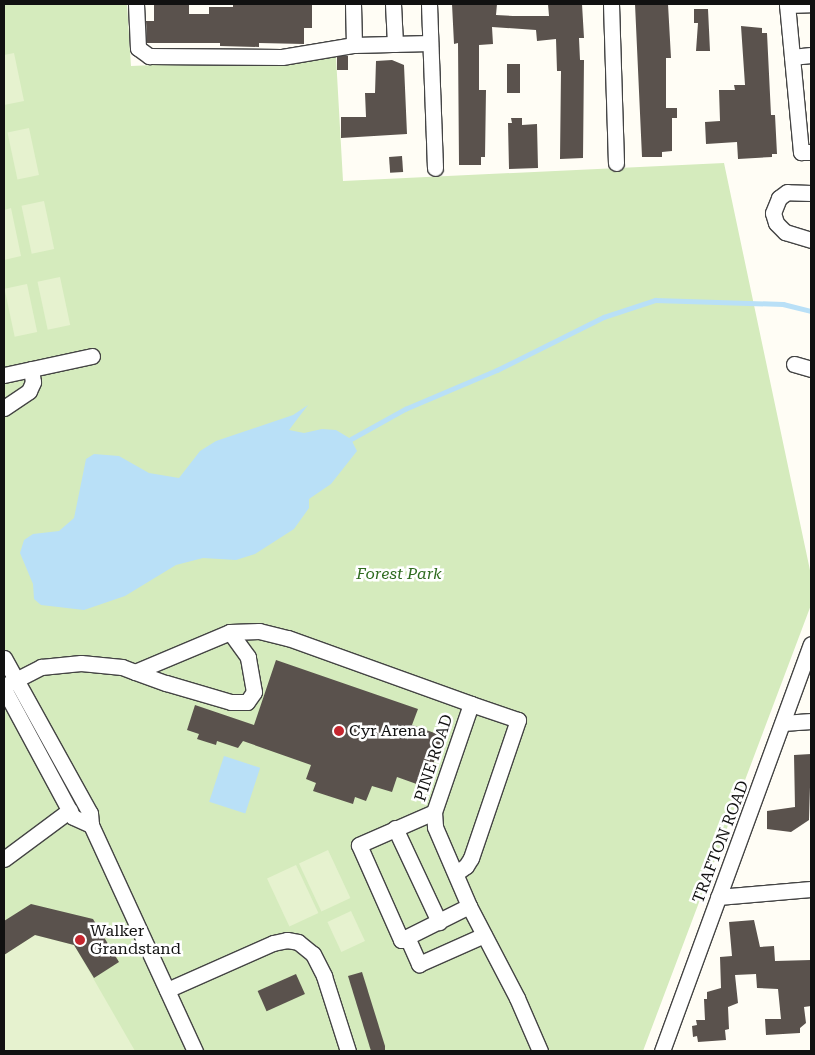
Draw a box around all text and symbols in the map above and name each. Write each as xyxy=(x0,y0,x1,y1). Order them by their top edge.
park label: Forest Park xyxy=(356,564,442,584)
street label: PINE ROAD xyxy=(411,712,457,804)
place label: Cyr Arena xyxy=(349,721,426,741)
marker: Cyr Arena xyxy=(333,725,345,737)
street label: TRAFTON ROAD xyxy=(689,778,753,906)
place label: Walker Grandstand xyxy=(90,921,181,959)
marker: Walker Grandstand xyxy=(74,934,86,946)

